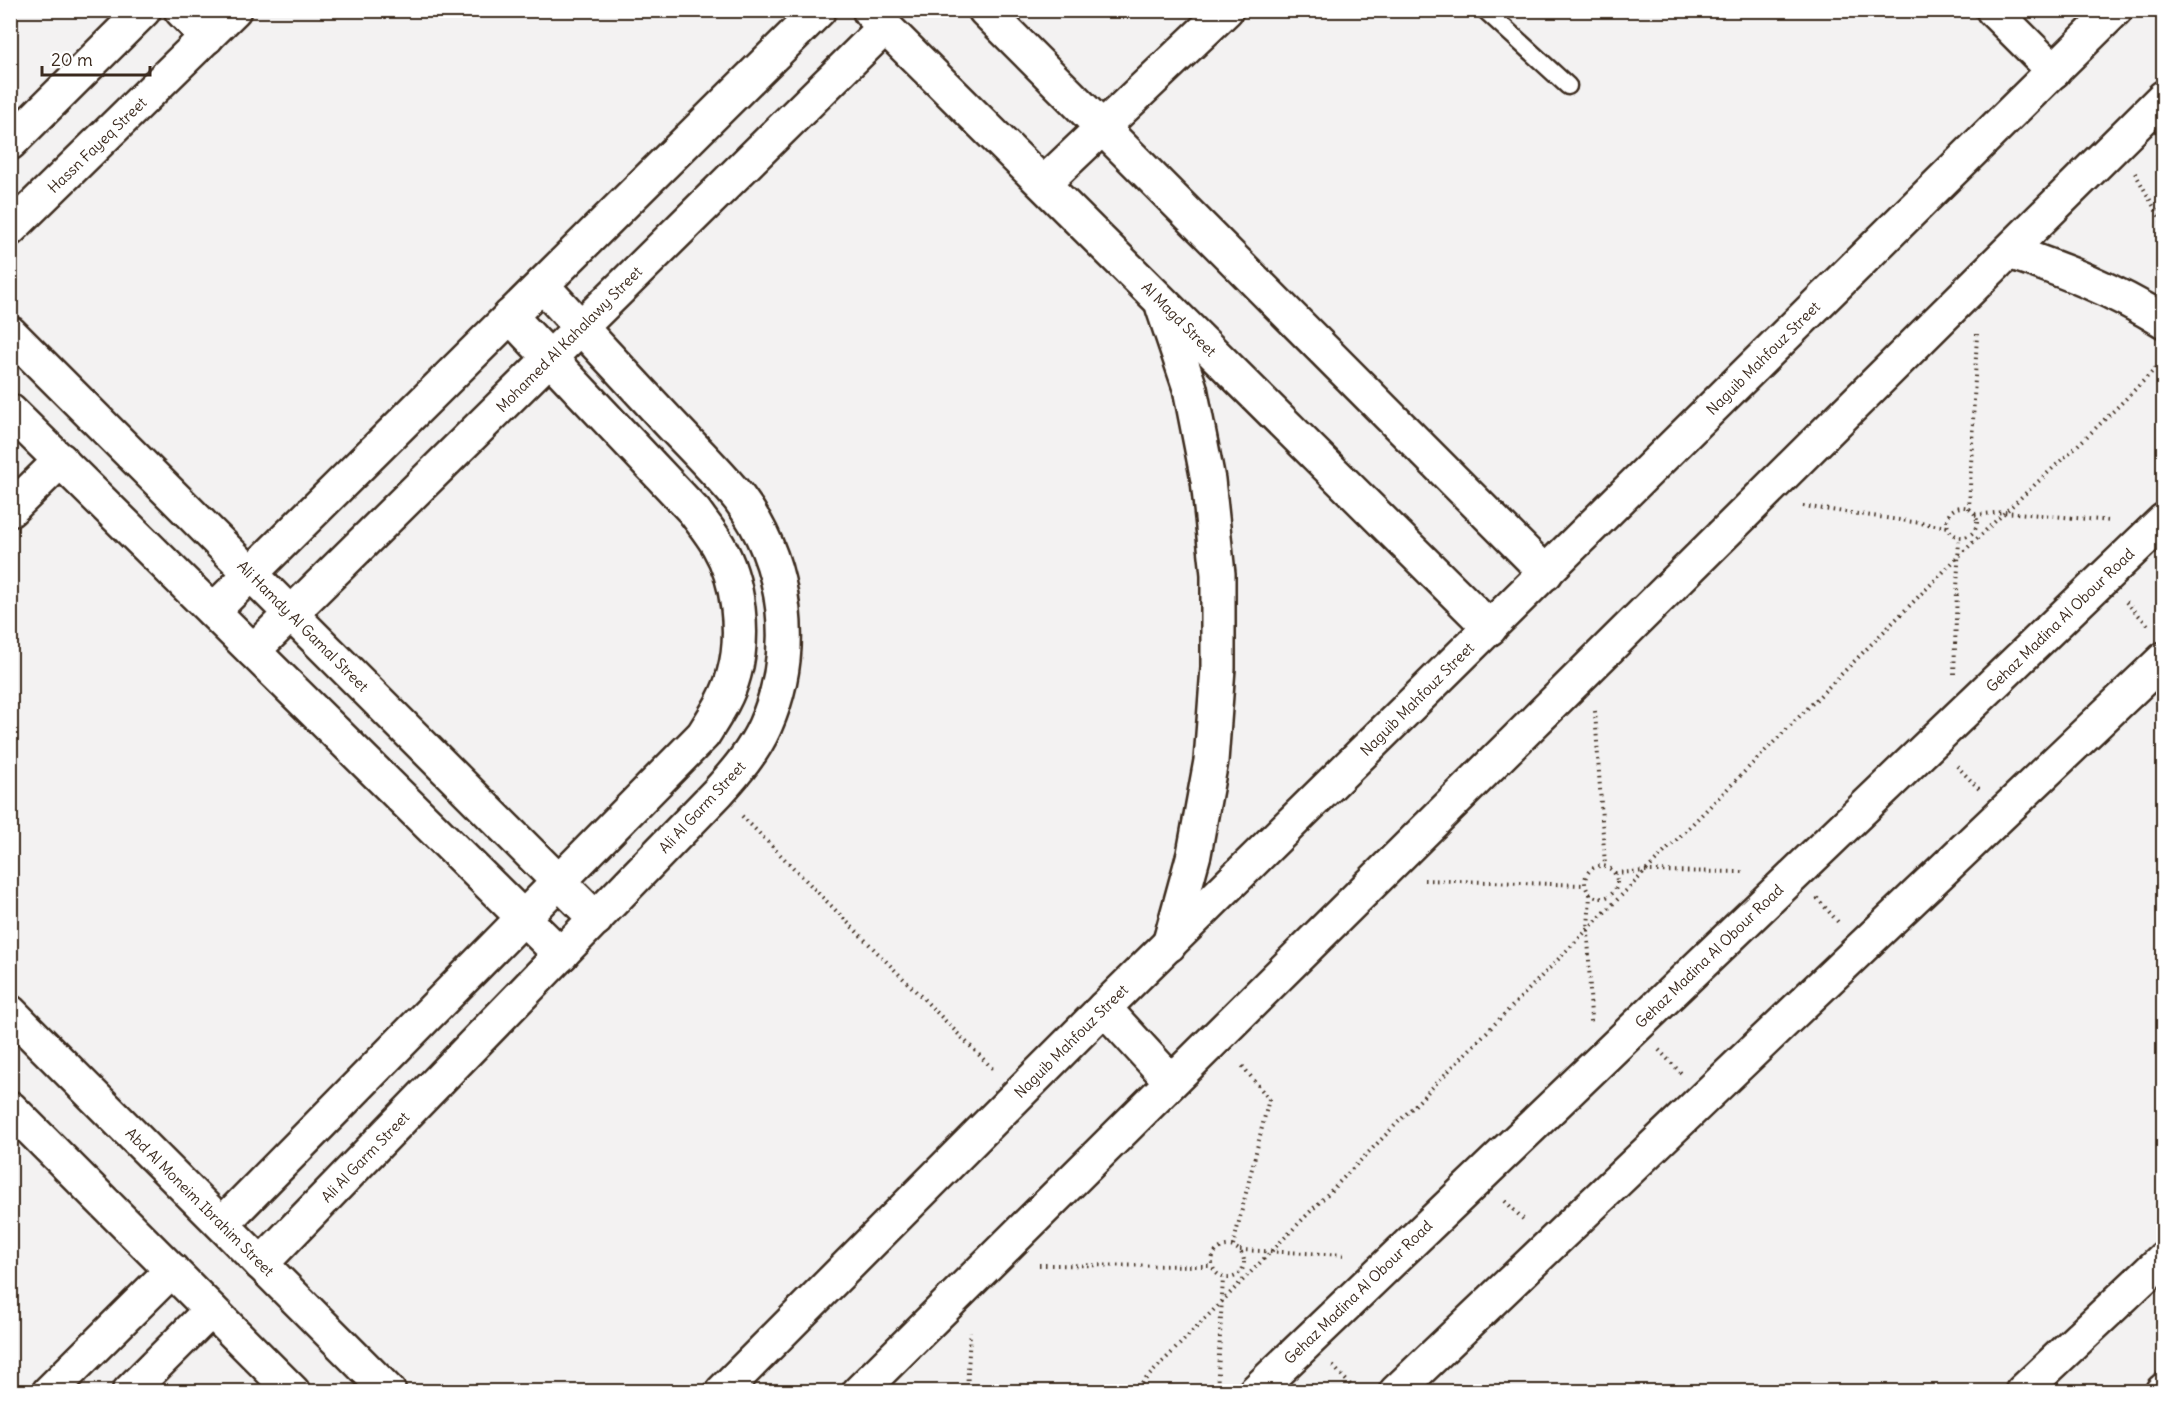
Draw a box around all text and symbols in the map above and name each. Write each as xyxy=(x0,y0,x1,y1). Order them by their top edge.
scale bar xyxy=(42,39,150,77)
text: 20 m xyxy=(51,48,93,71)
street label: Hassn Fayeq Street xyxy=(44,93,150,197)
street label: Mohamed Al Kahalawy Street xyxy=(492,262,646,416)
street label: Al Magd Street xyxy=(1138,278,1220,360)
street label: Naguib Mahfouz Street xyxy=(1702,297,1824,419)
street label: Gehaz Madina Al Obour Road xyxy=(1982,544,2138,696)
street label: Ali Hamdy Al Gamal Street xyxy=(233,556,373,696)
street label: Naguib Mahfouz Street xyxy=(1356,638,1478,760)
street label: Ali Al Garm Street xyxy=(655,757,749,857)
street label: Gehaz Madina Al Obour Road xyxy=(1631,880,1787,1032)
street label: Naguib Mahfouz Street xyxy=(1010,980,1132,1102)
street label: Ali Al Garm Street xyxy=(317,1108,413,1206)
street label: Abd Al Moneim Ibrahim Street xyxy=(122,1124,278,1280)
street label: Gehaz Madina Al Obour Road xyxy=(1280,1216,1436,1368)

